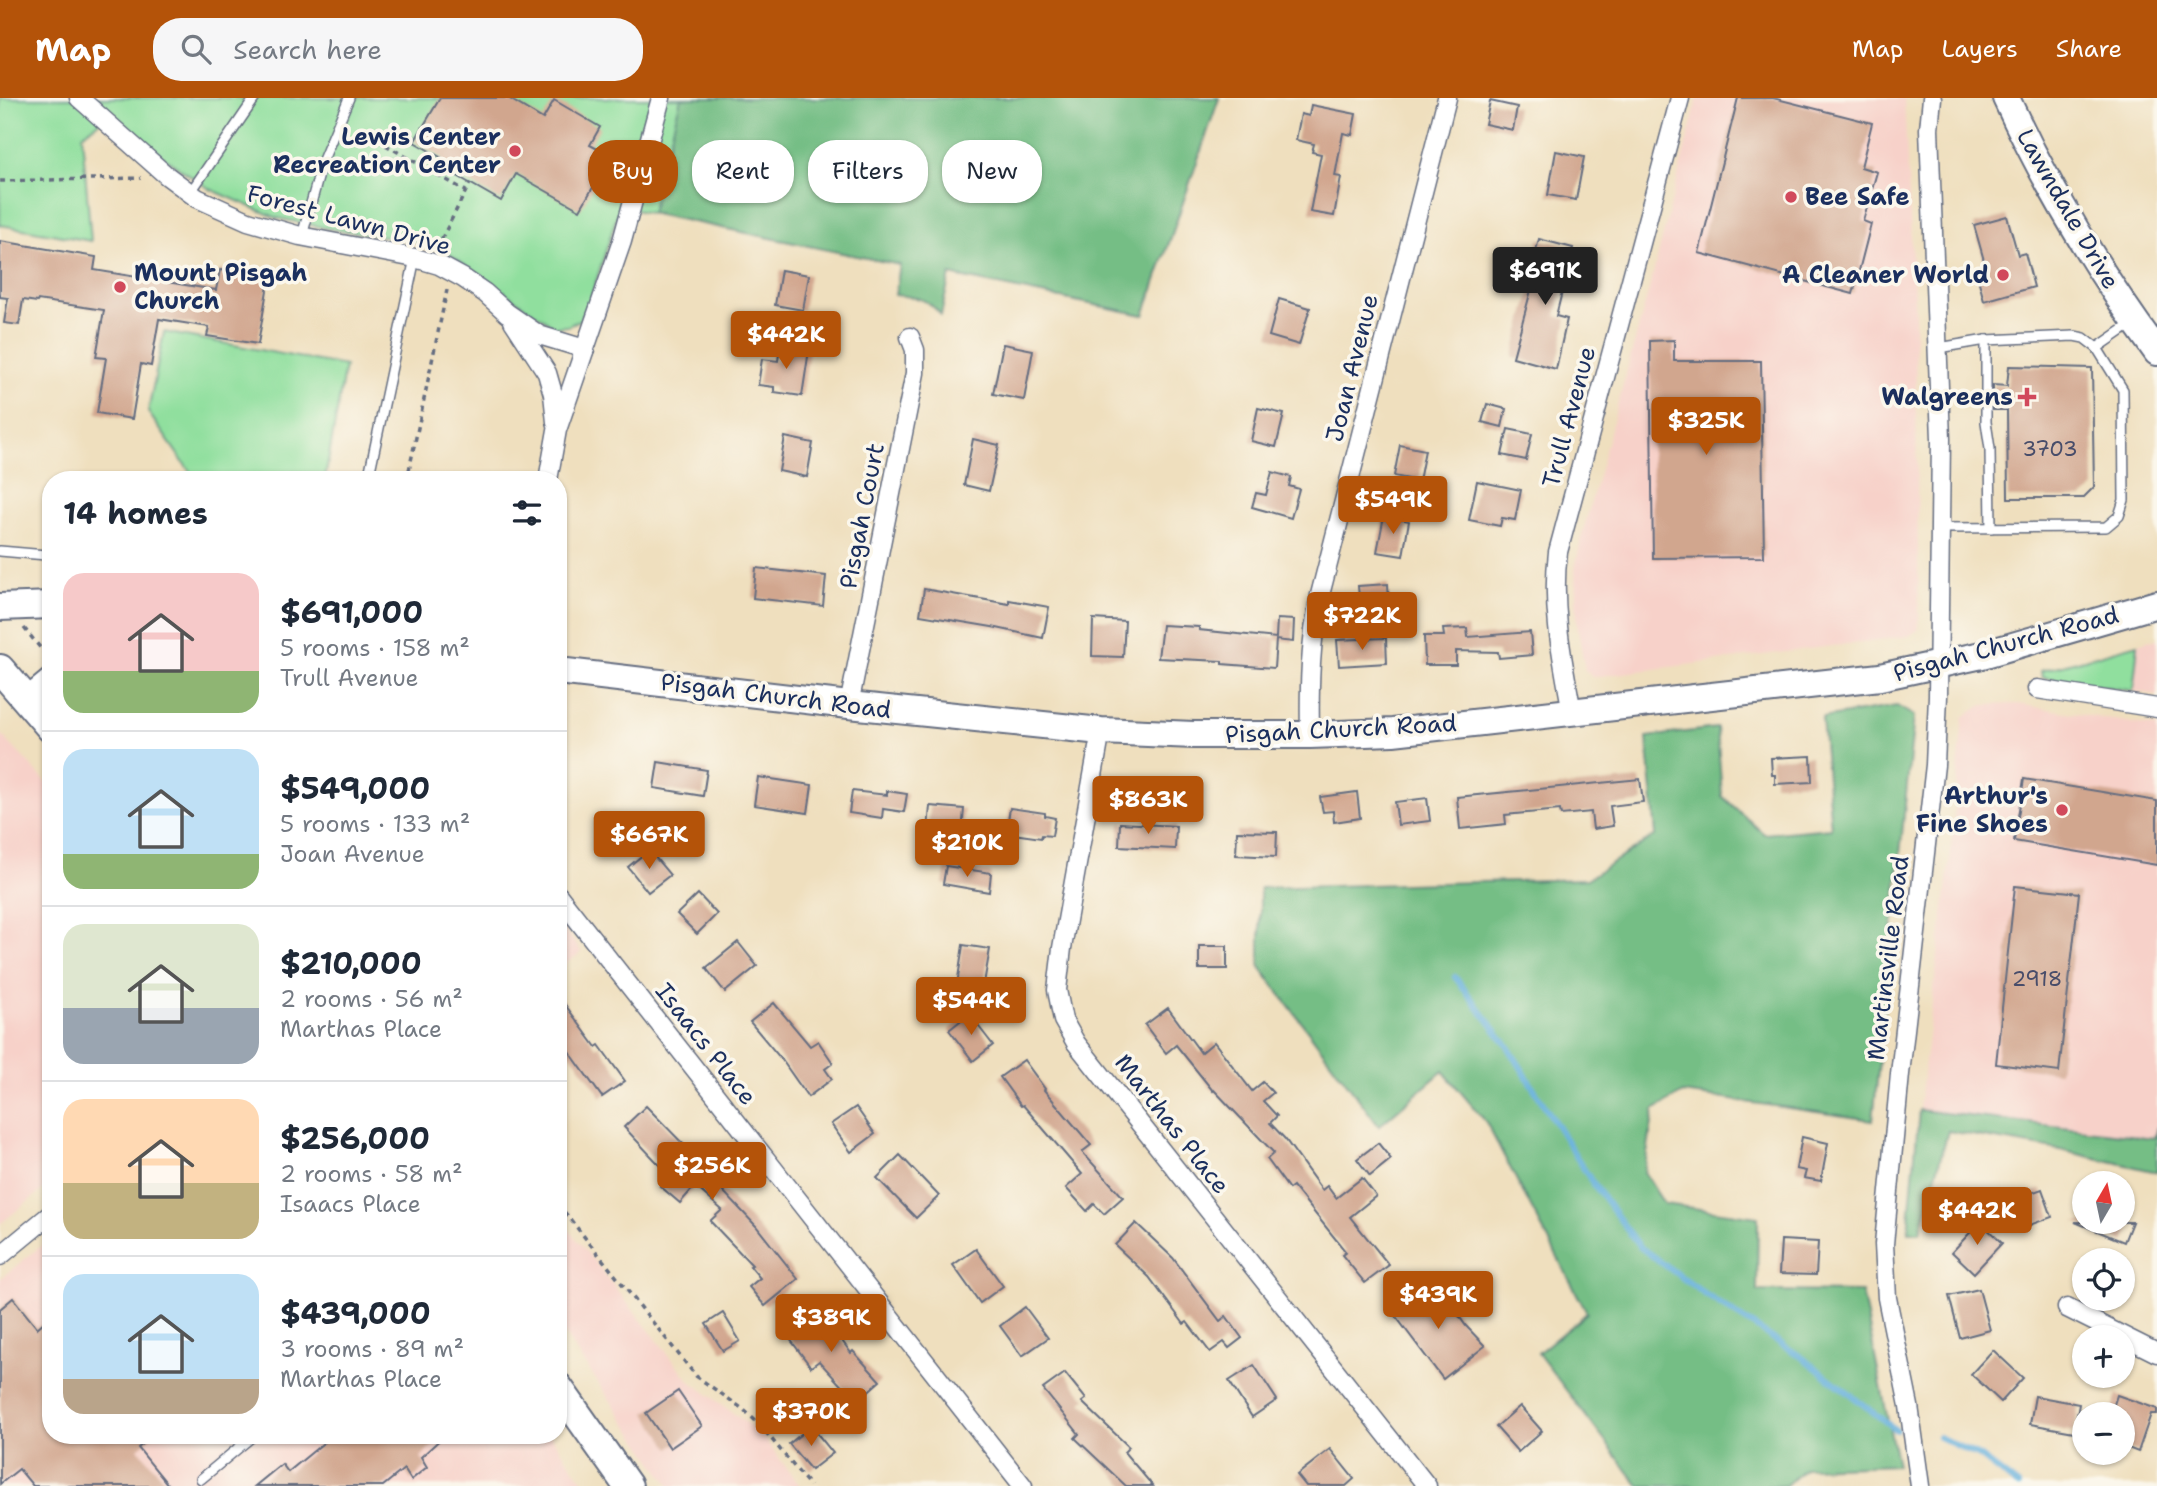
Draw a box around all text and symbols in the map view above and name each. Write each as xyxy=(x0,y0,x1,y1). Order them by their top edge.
search box xyxy=(153,18,643,81)
text: Map xyxy=(35,27,111,72)
icon: search xyxy=(177,30,215,68)
text: Search here xyxy=(233,32,382,67)
text: Map xyxy=(1852,33,1903,65)
text: Layers xyxy=(1941,33,2018,65)
text: Share xyxy=(2056,33,2122,65)
place label: Lewis Center Recreation Center xyxy=(273,121,501,181)
street label: Lawndale Drive xyxy=(2009,123,2127,295)
chip: Buy xyxy=(588,140,678,203)
chip: Rent xyxy=(692,140,794,203)
chip: Filters xyxy=(808,140,928,203)
chip: New xyxy=(942,140,1042,203)
marker: Lewis Center Recreation Center xyxy=(507,143,523,159)
street label: Forest Lawn Drive xyxy=(244,177,454,263)
place label: Bee Safe xyxy=(1805,181,1910,213)
marker: Bee Safe xyxy=(1783,189,1799,205)
pin: $691K xyxy=(1496,248,1594,307)
text: $691K xyxy=(1509,255,1581,285)
place label: Mount Pisgah Church xyxy=(134,257,307,317)
place label: A Cleaner World xyxy=(1782,259,1989,291)
marker: A Cleaner World xyxy=(1995,267,2011,283)
marker: Mount Pisgah Church xyxy=(112,279,128,295)
street label: Joan Avenue xyxy=(1318,291,1386,445)
pin: $442K xyxy=(737,312,835,371)
text: $442K xyxy=(747,319,825,349)
street label: Trull Avenue xyxy=(1535,343,1603,491)
place label: Walgreens xyxy=(1881,381,2013,413)
marker: Walgreens xyxy=(2019,389,2035,405)
pin: $325K xyxy=(1657,398,1755,457)
text: $325K xyxy=(1668,405,1745,435)
house number: 3703 xyxy=(2022,435,2078,463)
street label: Pisgah Court xyxy=(832,440,892,592)
pin: $549K xyxy=(1344,476,1442,536)
text: $549K xyxy=(1354,484,1432,514)
text: 14 homes xyxy=(63,493,208,534)
icon: filters xyxy=(508,494,546,532)
text: $691,000 xyxy=(280,592,423,633)
pin: $722K xyxy=(1313,592,1411,652)
street label: Pisgah Church Road xyxy=(1890,599,2122,689)
text: $722K xyxy=(1323,600,1401,630)
icon: home xyxy=(119,601,203,685)
text: 5 rooms · 158 m² xyxy=(280,633,470,663)
text: Trull Avenue xyxy=(280,663,419,693)
street label: Pisgah Church Road xyxy=(659,666,893,726)
street label: Pisgah Church Road xyxy=(1224,707,1458,751)
text: $549,000 xyxy=(280,768,430,809)
pin: $863K xyxy=(1099,776,1197,836)
icon: home xyxy=(119,777,203,861)
place label: Arthur's Fine Shoes xyxy=(1916,780,2048,840)
text: $863K xyxy=(1108,784,1188,814)
marker: Arthur's Fine Shoes xyxy=(2054,802,2070,818)
text: 5 rooms · 133 m² xyxy=(280,809,470,839)
pin: $667K xyxy=(600,812,698,871)
text: $667K xyxy=(610,819,688,849)
pin: $210K xyxy=(918,820,1016,879)
text: $210K xyxy=(931,827,1003,857)
text: Joan Avenue xyxy=(280,839,425,869)
street label: Martinsville Road xyxy=(1860,854,1916,1062)
text: $210,000 xyxy=(280,943,422,984)
icon: home xyxy=(119,952,203,1036)
house number: 2918 xyxy=(2012,965,2062,993)
street label: Isaacs Place xyxy=(648,976,764,1112)
pin: $544K xyxy=(922,978,1020,1037)
text: 2 rooms · 56 m² xyxy=(280,984,463,1014)
text: $544K xyxy=(932,985,1010,1015)
text: Marthas Place xyxy=(280,1014,442,1044)
street label: Marthas Place xyxy=(1107,1048,1237,1200)
text: $256,000 xyxy=(280,1118,430,1159)
icon: home xyxy=(119,1127,203,1211)
pin: $256K xyxy=(663,1142,761,1202)
text: $256K xyxy=(673,1150,751,1180)
text: 2 rooms · 58 m² xyxy=(280,1159,463,1189)
north arrow xyxy=(2072,1171,2135,1234)
map controls xyxy=(2072,1171,2135,1465)
pin: $442K xyxy=(1928,1188,2026,1247)
text: Isaacs Place xyxy=(280,1189,421,1219)
text: $442K xyxy=(1938,1195,2016,1225)
button: locate xyxy=(2072,1248,2135,1311)
pin: $439K xyxy=(1389,1272,1487,1331)
text: $439K xyxy=(1399,1279,1477,1309)
text: $439,000 xyxy=(280,1293,431,1334)
pin: $389K xyxy=(782,1294,880,1354)
icon: home xyxy=(119,1302,203,1386)
text: $389K xyxy=(791,1302,871,1332)
button: + xyxy=(2072,1325,2135,1388)
text: 3 rooms · 89 m² xyxy=(280,1334,464,1364)
text: Marthas Place xyxy=(280,1364,442,1394)
pin: $370K xyxy=(762,1388,860,1448)
text: $370K xyxy=(772,1396,850,1426)
button: − xyxy=(2072,1402,2135,1465)

